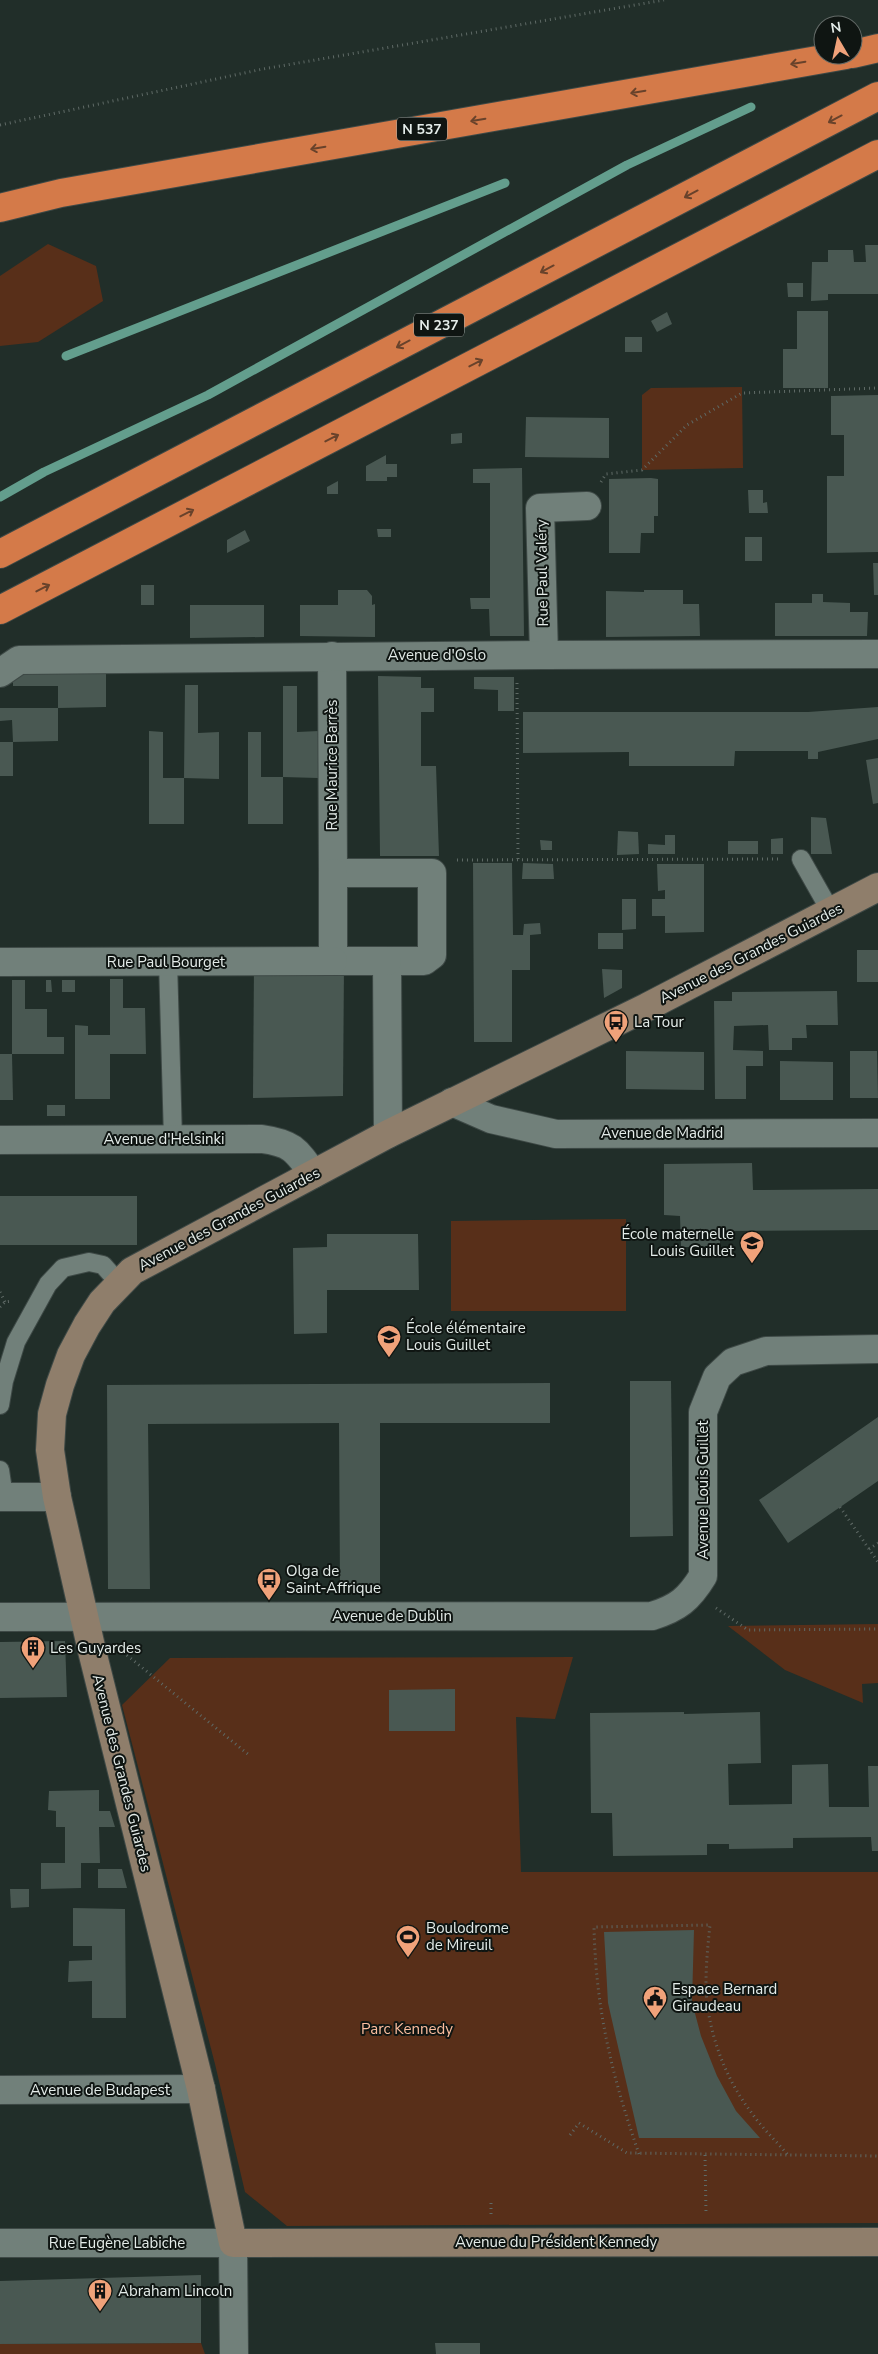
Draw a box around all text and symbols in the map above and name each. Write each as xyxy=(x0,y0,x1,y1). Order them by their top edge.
north arrow xyxy=(813,15,863,65)
text: N xyxy=(829,17,843,38)
one-way arrow xyxy=(790,59,806,69)
one-way arrow xyxy=(630,87,646,97)
one-way arrow xyxy=(470,115,486,125)
one-way arrow xyxy=(828,115,843,124)
road number: N 537 xyxy=(397,118,447,140)
one-way arrow xyxy=(310,143,326,153)
one-way arrow xyxy=(683,189,698,199)
one-way arrow xyxy=(539,264,554,274)
road number: N 237 xyxy=(414,314,464,336)
one-way arrow xyxy=(395,339,410,349)
one-way arrow xyxy=(468,358,483,367)
one-way arrow xyxy=(324,433,339,443)
one-way arrow xyxy=(180,508,195,518)
street label: Rue Paul Valéry xyxy=(531,519,553,627)
one-way arrow xyxy=(36,582,50,592)
street label: Avenue d'Oslo xyxy=(388,645,486,665)
street label: Rue Maurice Barrès xyxy=(322,700,342,830)
street label: Avenue des Grandes Guiardes xyxy=(656,898,846,1008)
street label: Rue Paul Bourget xyxy=(107,952,226,972)
bus stop icon: La Tour xyxy=(603,1009,629,1043)
place label: La Tour xyxy=(634,1012,685,1032)
street label: Avenue de Madrid xyxy=(601,1123,723,1143)
street label: Avenue d'Helsinki xyxy=(104,1129,224,1149)
street label: Avenue des Grandes Guiardes xyxy=(135,1162,323,1276)
place label: École maternelle Louis Guillet xyxy=(621,1224,735,1261)
school or university icon: École maternelle Louis Guillet xyxy=(739,1230,765,1264)
place label: École élémentaire Louis Guillet xyxy=(406,1318,526,1355)
school or university icon: École élémentaire Louis Guillet xyxy=(376,1324,402,1358)
street label: Avenue Louis Guillet xyxy=(693,1420,713,1560)
place label: Olga de Saint-Affrique xyxy=(286,1561,381,1598)
bus stop icon: Olga de Saint-Affrique xyxy=(256,1567,282,1601)
street label: Avenue de Dublin xyxy=(332,1606,452,1626)
building icon: Les Guyardes xyxy=(20,1635,46,1669)
place label: Les Guyardes xyxy=(50,1638,141,1658)
street label: Avenue des Grandes Guiardes xyxy=(88,1672,156,1874)
place label: Boulodrome de Mireuil xyxy=(426,1918,509,1955)
sports icon: Boulodrome de Mireuil xyxy=(395,1924,421,1958)
place label: Espace Bernard Giraudeau xyxy=(672,1979,777,2016)
public building icon: Espace Bernard Giraudeau xyxy=(642,1985,668,2019)
park label: Parc Kennedy xyxy=(361,2019,453,2039)
street label: Avenue de Budapest xyxy=(30,2080,171,2100)
street label: Avenue du Président Kennedy xyxy=(455,2232,657,2252)
street label: Rue Eugène Labiche xyxy=(49,2233,185,2253)
building icon: Abraham Lincoln xyxy=(87,2278,113,2312)
place label: Abraham Lincoln xyxy=(118,2281,232,2301)

